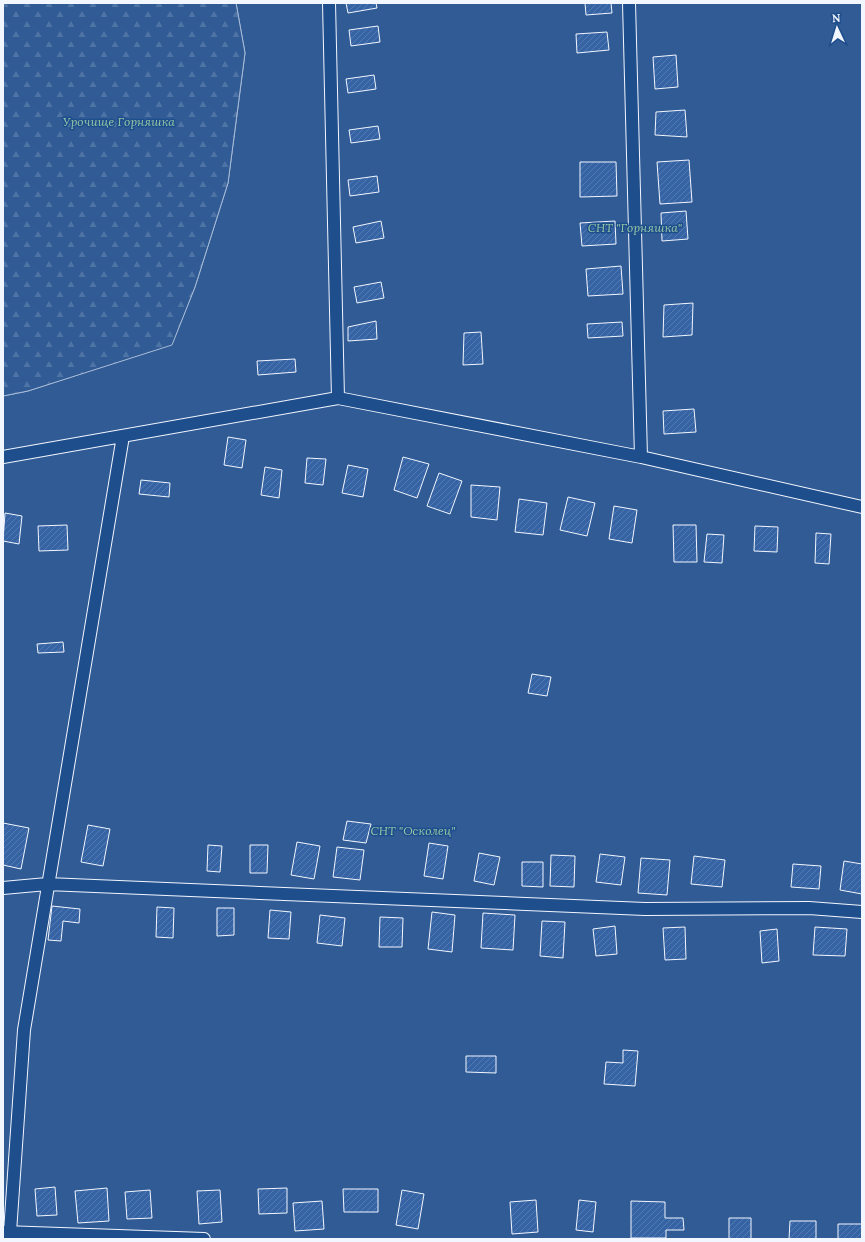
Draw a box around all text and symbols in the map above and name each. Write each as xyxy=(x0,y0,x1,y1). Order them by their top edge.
north arrow xyxy=(817,8,857,48)
text: N xyxy=(832,11,842,25)
park label: Урочище Горняшка xyxy=(63,114,175,129)
park label: СНТ "Горняшка" xyxy=(588,220,682,235)
park label: СНТ "Осколец" xyxy=(371,823,455,838)

